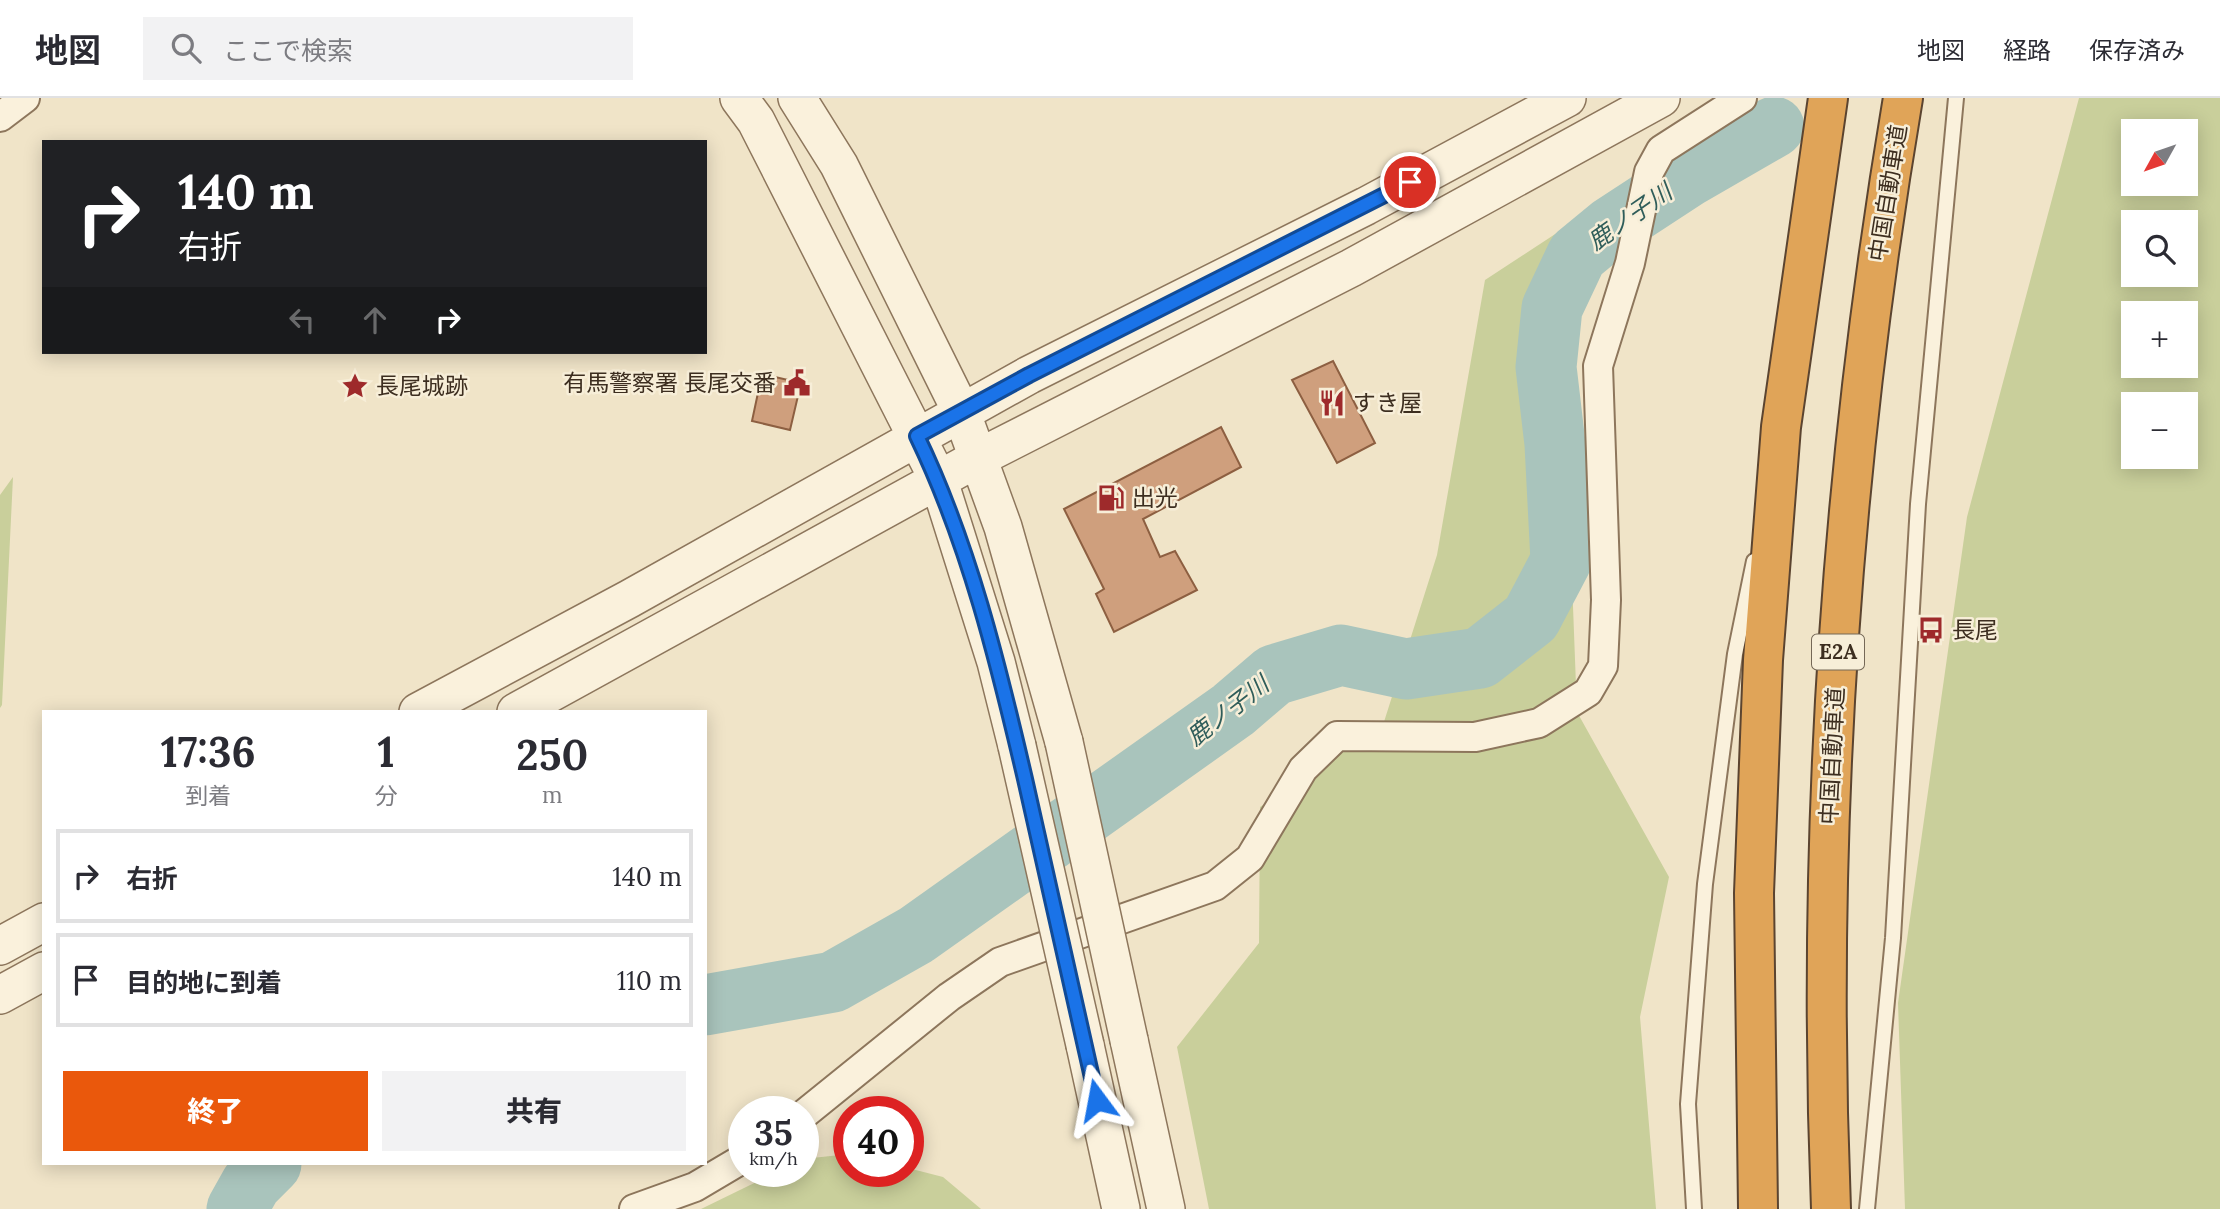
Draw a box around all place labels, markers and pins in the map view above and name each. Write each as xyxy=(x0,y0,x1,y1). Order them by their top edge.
pin xyxy=(1380,152,1440,212)
place label: 有馬警察署 長尾交番 xyxy=(563,368,776,397)
public building icon: 有馬警察署 長尾交番 xyxy=(782,368,812,398)
place icon: 長尾城跡 xyxy=(340,371,370,401)
place label: 長尾城跡 xyxy=(376,371,468,400)
restaurant icon: すき屋 xyxy=(1317,388,1347,418)
place label: すき屋 xyxy=(1353,388,1422,417)
fuel station icon: 出光 xyxy=(1096,483,1126,513)
place label: 出光 xyxy=(1132,483,1178,512)
bus stop icon: 長尾 xyxy=(1916,615,1946,645)
place label: 長尾 xyxy=(1952,615,1998,644)

